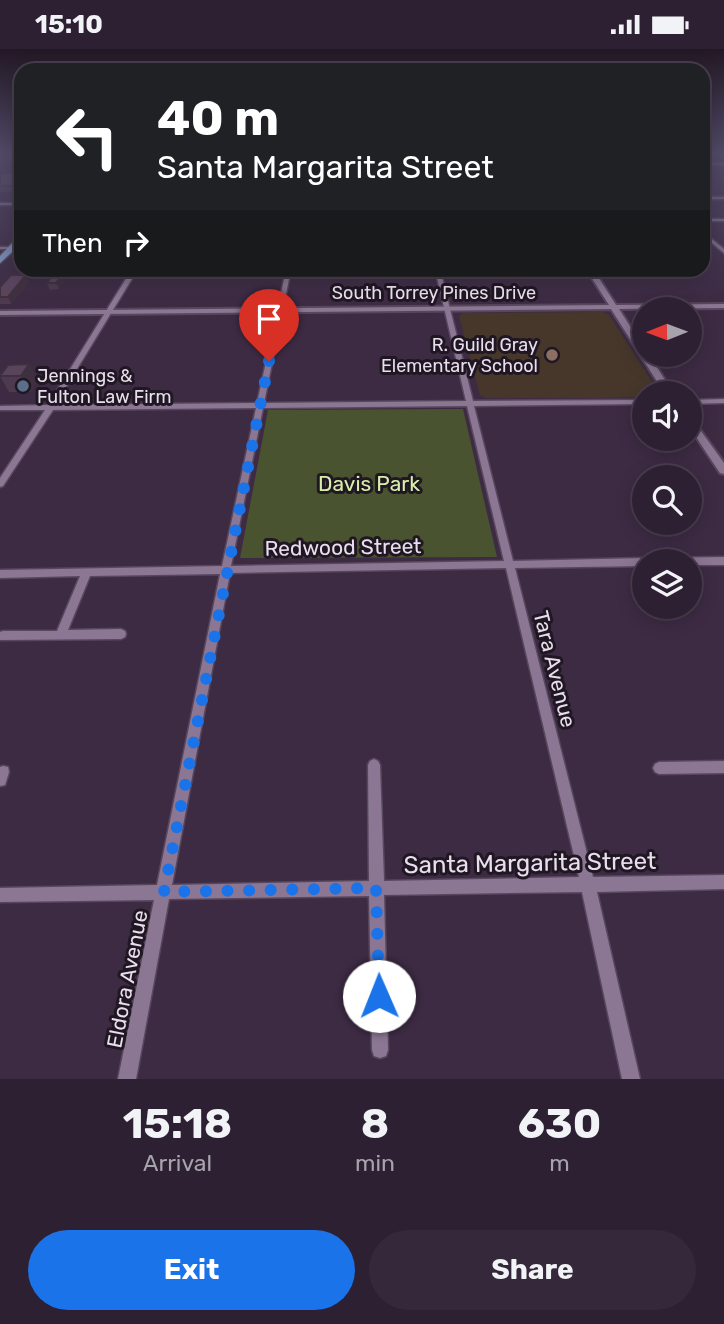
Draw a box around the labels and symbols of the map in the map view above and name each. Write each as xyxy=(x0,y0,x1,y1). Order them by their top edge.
street label: South Torrey Pines Drive xyxy=(332,282,536,304)
pin xyxy=(239,289,299,361)
north arrow xyxy=(632,297,702,367)
place label: R. Guild Gray Elementary School xyxy=(381,334,538,377)
marker: R. Guild Gray Elementary School xyxy=(544,347,560,363)
place label: Jennings & Fulton Law Firm xyxy=(37,365,171,408)
marker: Jennings & Fulton Law Firm xyxy=(15,378,31,394)
park label: Davis Park xyxy=(318,471,420,496)
street label: Redwood Street xyxy=(264,533,422,561)
street label: Tara Avenue xyxy=(528,608,582,730)
street label: Santa Margarita Street xyxy=(403,847,657,879)
street label: Eldora Avenue xyxy=(101,908,153,1050)
position arrow xyxy=(342,959,416,1033)

